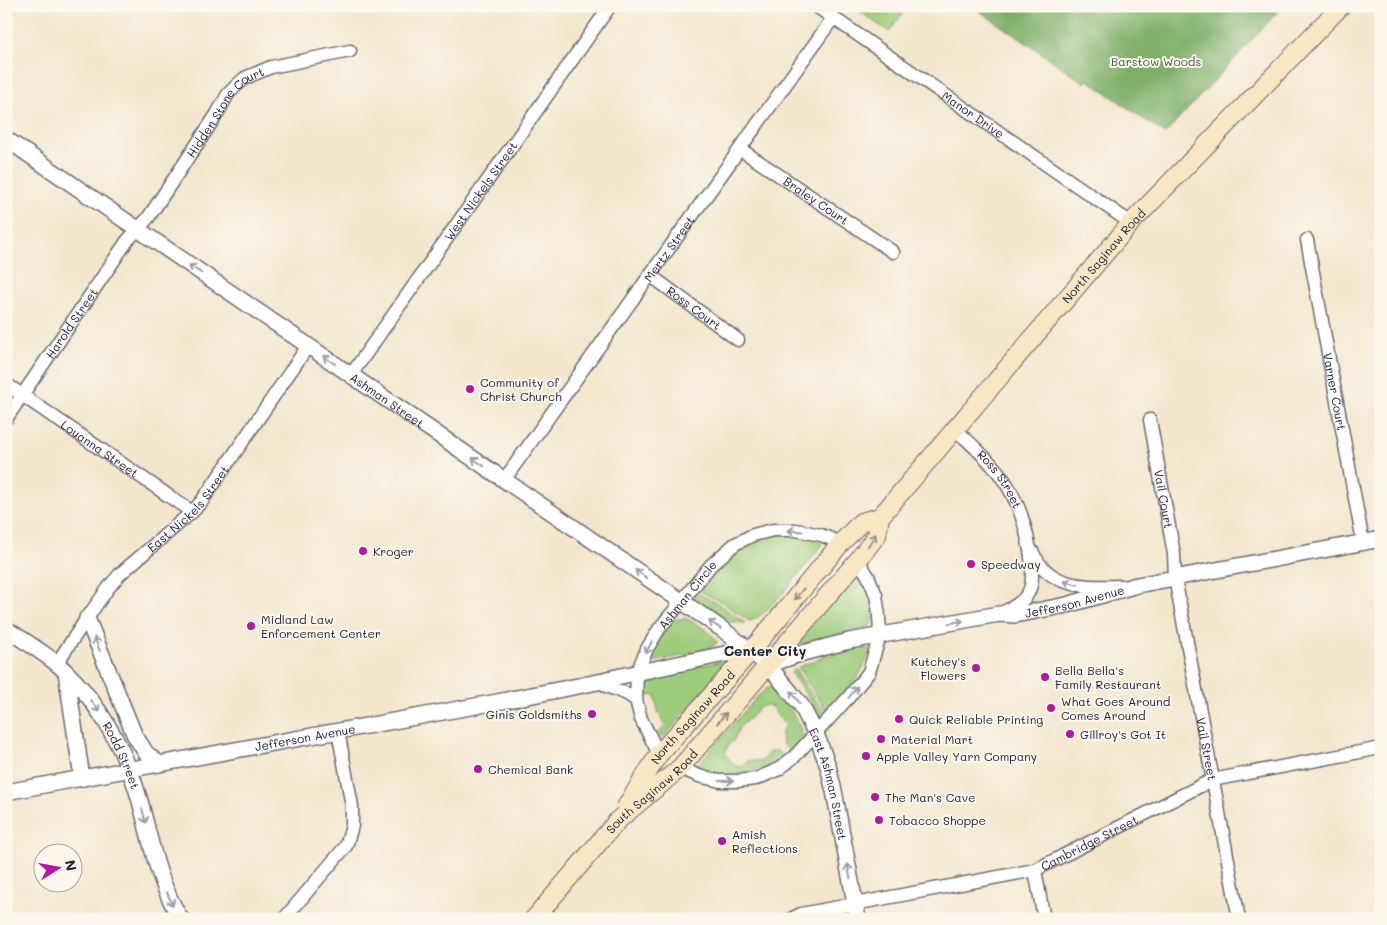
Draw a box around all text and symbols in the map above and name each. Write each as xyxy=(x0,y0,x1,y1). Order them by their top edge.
park label: Barstow Woods xyxy=(1111,53,1201,69)
street label: Hidden Stone Court xyxy=(183,63,266,160)
street label: Manor Drive xyxy=(939,87,1008,142)
street label: West Nickels Street xyxy=(440,138,521,243)
street label: Braley Court xyxy=(781,173,852,228)
street label: North Saginaw Road xyxy=(1058,205,1149,306)
street label: Mertz Street xyxy=(640,213,698,285)
one-way arrow xyxy=(189,263,203,273)
street label: Ross Court xyxy=(664,282,725,333)
street label: Harold Street xyxy=(42,285,101,361)
street label: Varner Court xyxy=(1320,351,1350,432)
one-way arrow xyxy=(323,355,337,365)
street label: Ashman Street xyxy=(347,369,428,431)
place label: Community of Christ Church xyxy=(480,374,562,404)
marker: Community of Christ Church xyxy=(464,383,476,395)
street label: Louanna Street xyxy=(58,416,142,481)
street label: Ross Street xyxy=(974,446,1026,511)
one-way arrow xyxy=(471,457,485,467)
street label: East Nickels Street xyxy=(144,462,232,555)
street label: Vail Court xyxy=(1151,468,1177,529)
one-way arrow xyxy=(787,526,803,536)
one-way arrow xyxy=(867,533,878,547)
place label: Kroger xyxy=(373,543,414,559)
marker: Kroger xyxy=(357,545,369,557)
street label: Ashman Circle xyxy=(654,556,719,632)
place label: Speedway xyxy=(981,556,1041,572)
marker: Speedway xyxy=(965,558,977,570)
one-way arrow xyxy=(634,569,648,579)
one-way arrow xyxy=(1063,578,1079,587)
street label: Jefferson Avenue xyxy=(1023,581,1126,621)
one-way arrow xyxy=(793,587,804,600)
place label: Midland Law Enforcement Center xyxy=(261,611,381,641)
one-way arrow xyxy=(947,616,963,626)
marker: Midland Law Enforcement Center xyxy=(245,620,257,632)
one-way arrow xyxy=(708,620,722,630)
one-way arrow xyxy=(92,637,102,652)
one-way arrow xyxy=(644,639,653,654)
district label: Center City xyxy=(724,641,807,660)
place label: Kutchey's Flowers xyxy=(911,653,966,683)
marker: Kutchey's Flowers xyxy=(970,662,982,674)
place label: Bella Bella's Family Restaurant xyxy=(1055,662,1161,692)
street label: North Saginaw Road xyxy=(647,666,738,767)
marker: Bella Bella's Family Restaurant xyxy=(1039,671,1051,683)
one-way arrow xyxy=(848,686,859,699)
one-way arrow xyxy=(789,691,800,704)
place label: What Goes Around Comes Around xyxy=(1061,693,1171,723)
one-way arrow xyxy=(90,699,100,713)
marker: What Goes Around Comes Around xyxy=(1045,702,1057,714)
place label: Ginis Goldsmiths xyxy=(486,706,582,722)
marker: Ginis Goldsmiths xyxy=(586,708,598,720)
one-way arrow xyxy=(717,711,728,724)
place label: Quick Reliable Printing xyxy=(909,711,1043,727)
marker: Quick Reliable Printing xyxy=(893,713,905,725)
street label: Vail Street xyxy=(1193,716,1221,782)
street label: Rodd Street xyxy=(99,719,144,791)
street label: Jefferson Avenue xyxy=(253,720,357,754)
street label: East Ashman Street xyxy=(806,724,851,841)
place label: Gillroy's Got It xyxy=(1080,726,1166,742)
marker: Gillroy's Got It xyxy=(1064,728,1076,740)
place label: Material Mart xyxy=(891,731,973,747)
marker: Material Mart xyxy=(875,733,887,745)
street label: South Saginaw Road xyxy=(602,745,701,837)
place label: Apple Valley Yarn Company xyxy=(876,748,1037,764)
marker: Apple Valley Yarn Company xyxy=(860,750,872,762)
place label: Chemical Bank xyxy=(488,761,573,777)
marker: Chemical Bank xyxy=(472,763,484,775)
one-way arrow xyxy=(718,776,734,786)
place label: The Man's Cave xyxy=(885,789,976,805)
marker: The Man's Cave xyxy=(869,791,881,803)
one-way arrow xyxy=(140,808,149,824)
street label: Cambridge Street xyxy=(1038,811,1140,874)
place label: Tobacco Shoppe xyxy=(889,812,986,828)
marker: Tobacco Shoppe xyxy=(873,814,885,826)
place label: Amish Reflections xyxy=(732,826,798,856)
marker: Amish Reflections xyxy=(716,835,728,847)
north arrow xyxy=(32,842,82,892)
text: N xyxy=(61,858,82,872)
one-way arrow xyxy=(843,863,853,879)
one-way arrow xyxy=(166,891,175,906)

